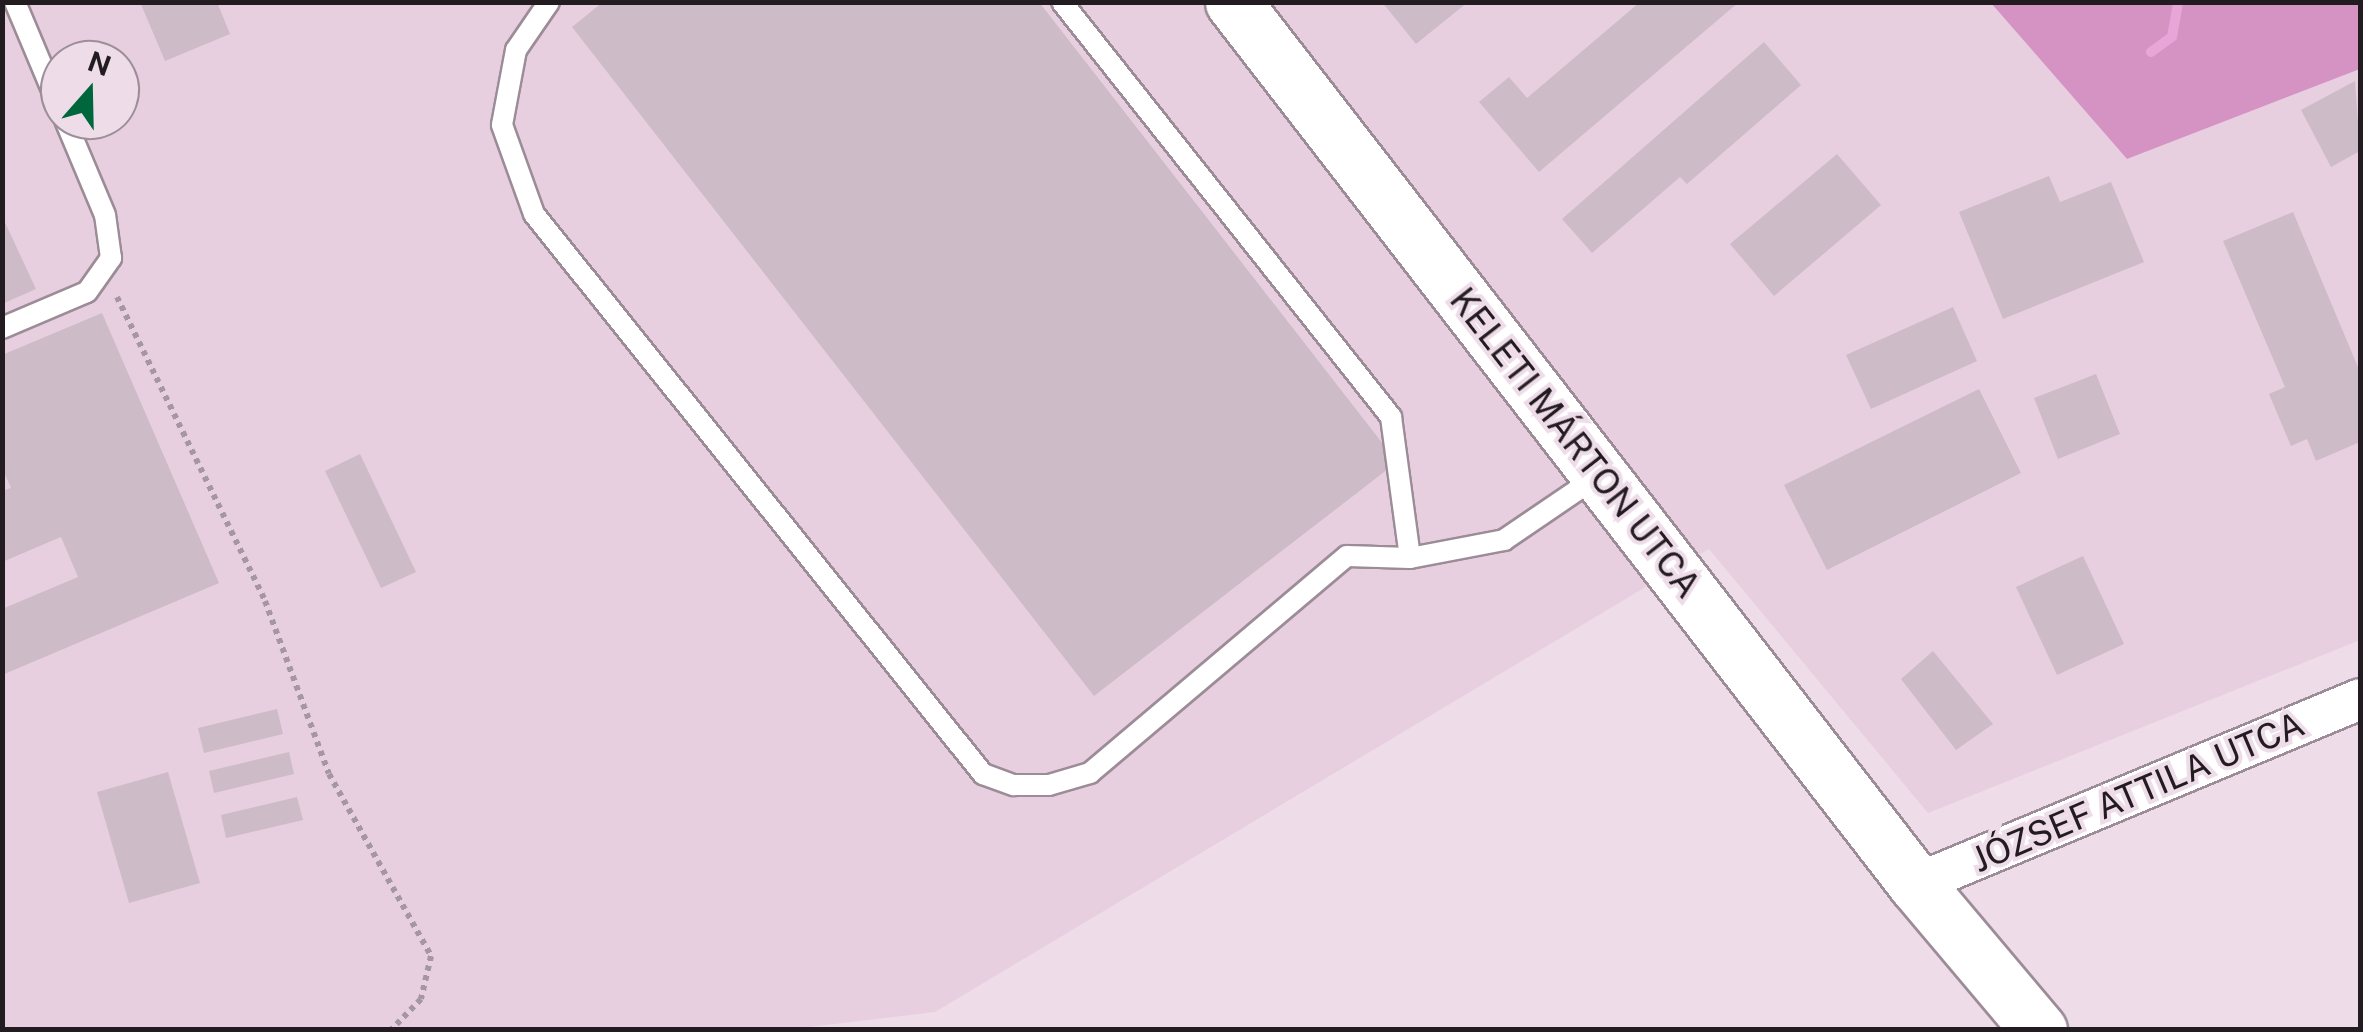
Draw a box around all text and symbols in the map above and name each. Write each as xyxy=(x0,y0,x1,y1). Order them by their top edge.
north arrow xyxy=(40,40,140,140)
text: N xyxy=(84,44,116,82)
street label: KELETI MÁRTON UTCA xyxy=(1441,280,1709,606)
street label: JÓZSEF ATTILA UTCA xyxy=(1966,703,2310,881)

